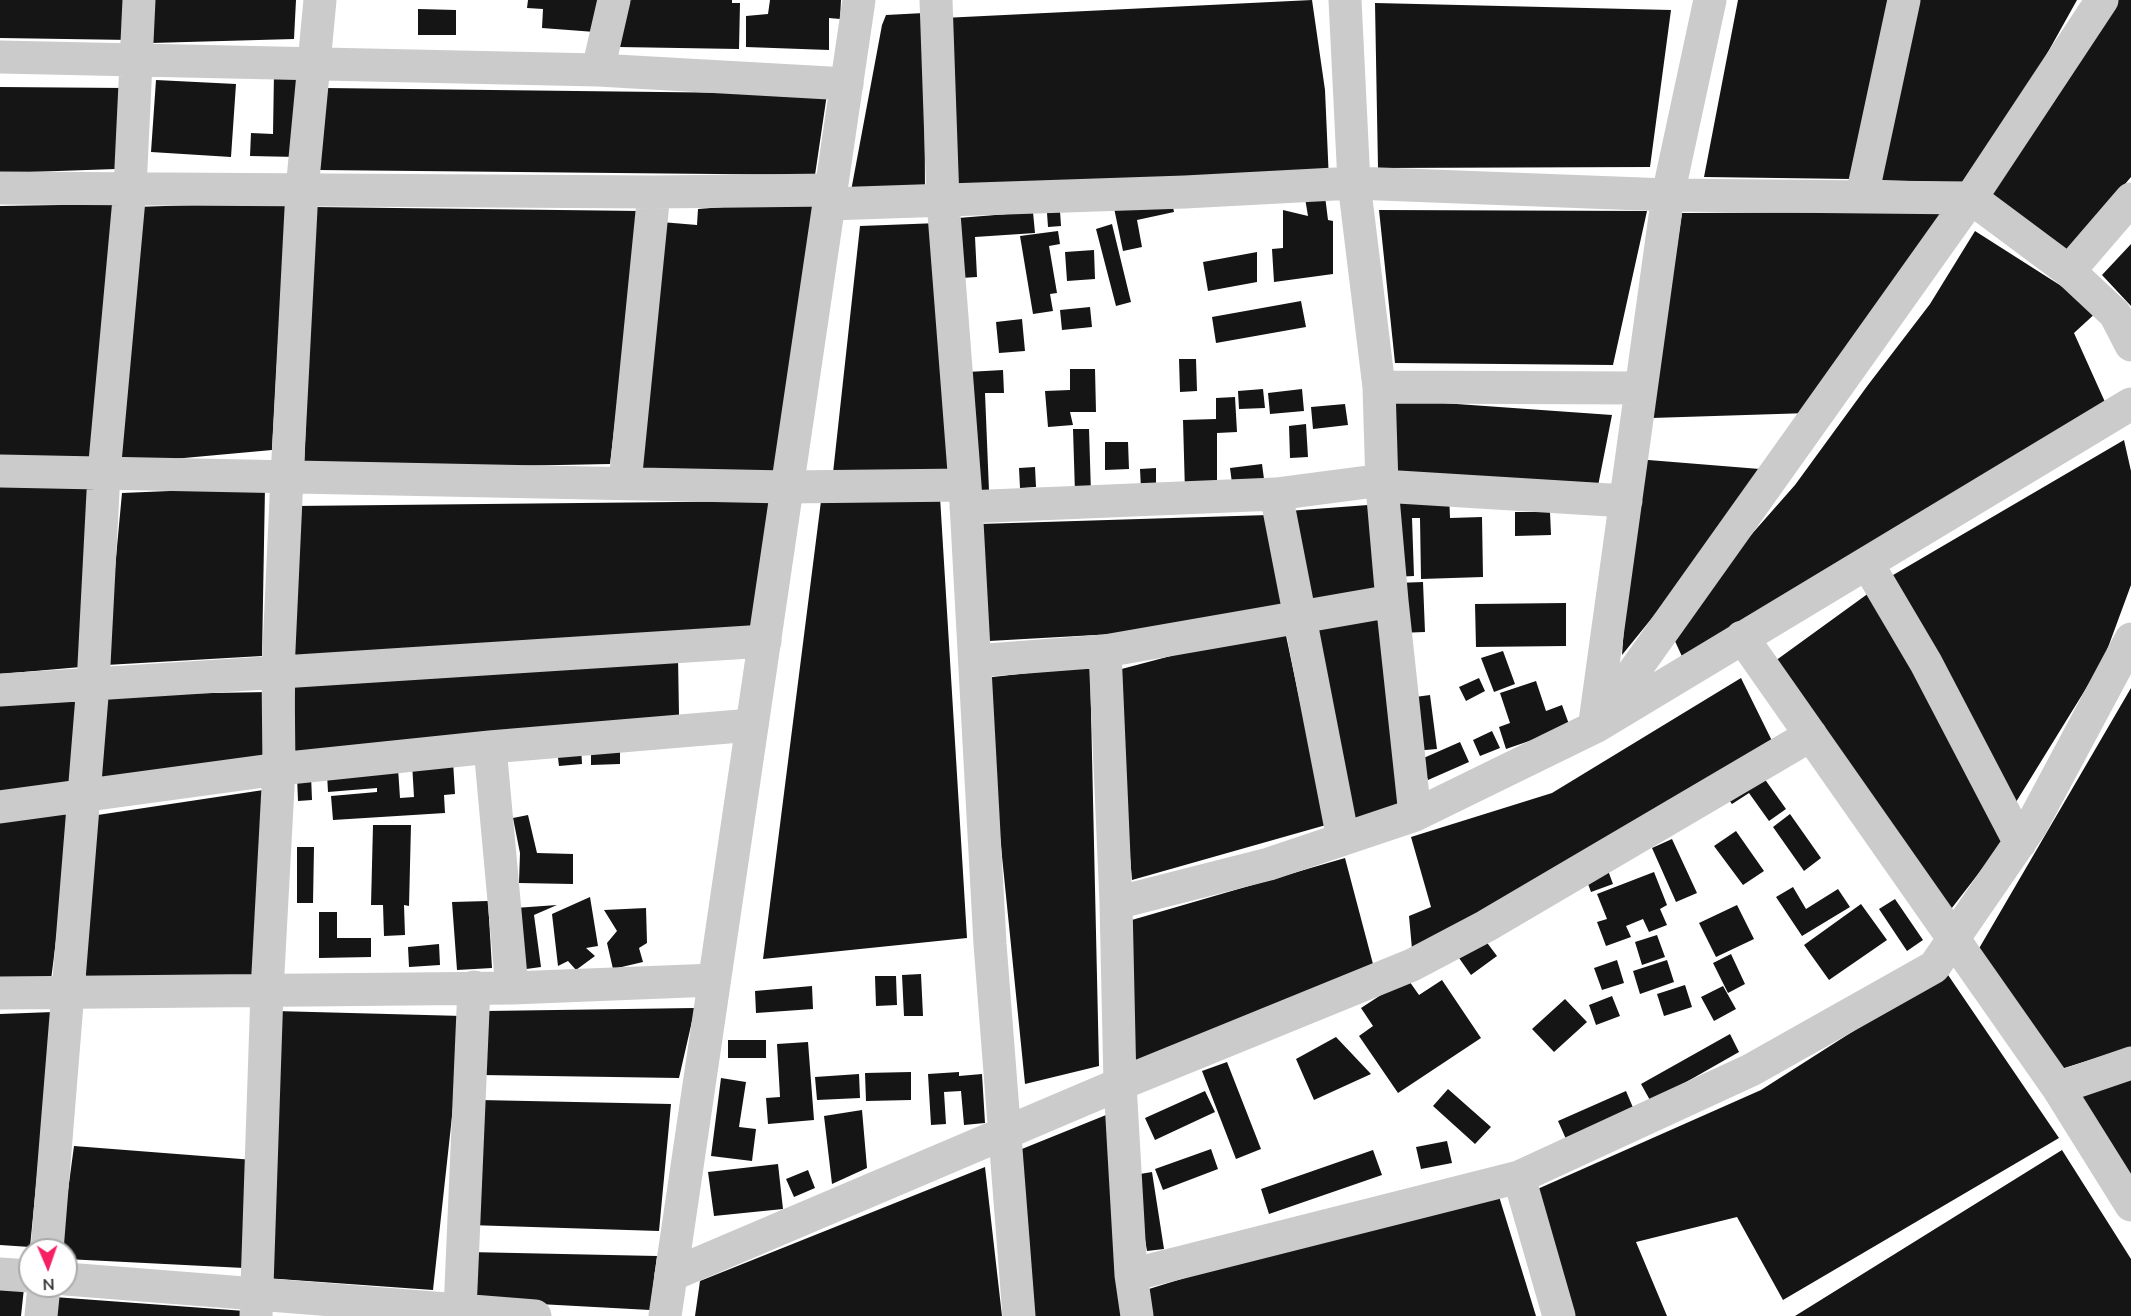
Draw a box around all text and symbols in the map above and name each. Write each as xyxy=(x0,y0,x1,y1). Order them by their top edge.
north arrow xyxy=(18,1238,78,1298)
text: N xyxy=(42,1273,55,1295)

